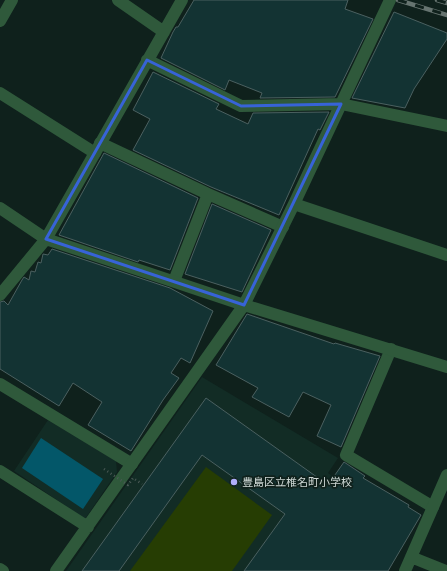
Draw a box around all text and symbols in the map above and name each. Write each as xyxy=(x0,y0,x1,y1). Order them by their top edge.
place label: 豊島区立椎名町小学校 xyxy=(242,476,352,488)
marker: 豊島区立椎名町小学校 xyxy=(229,477,239,487)

